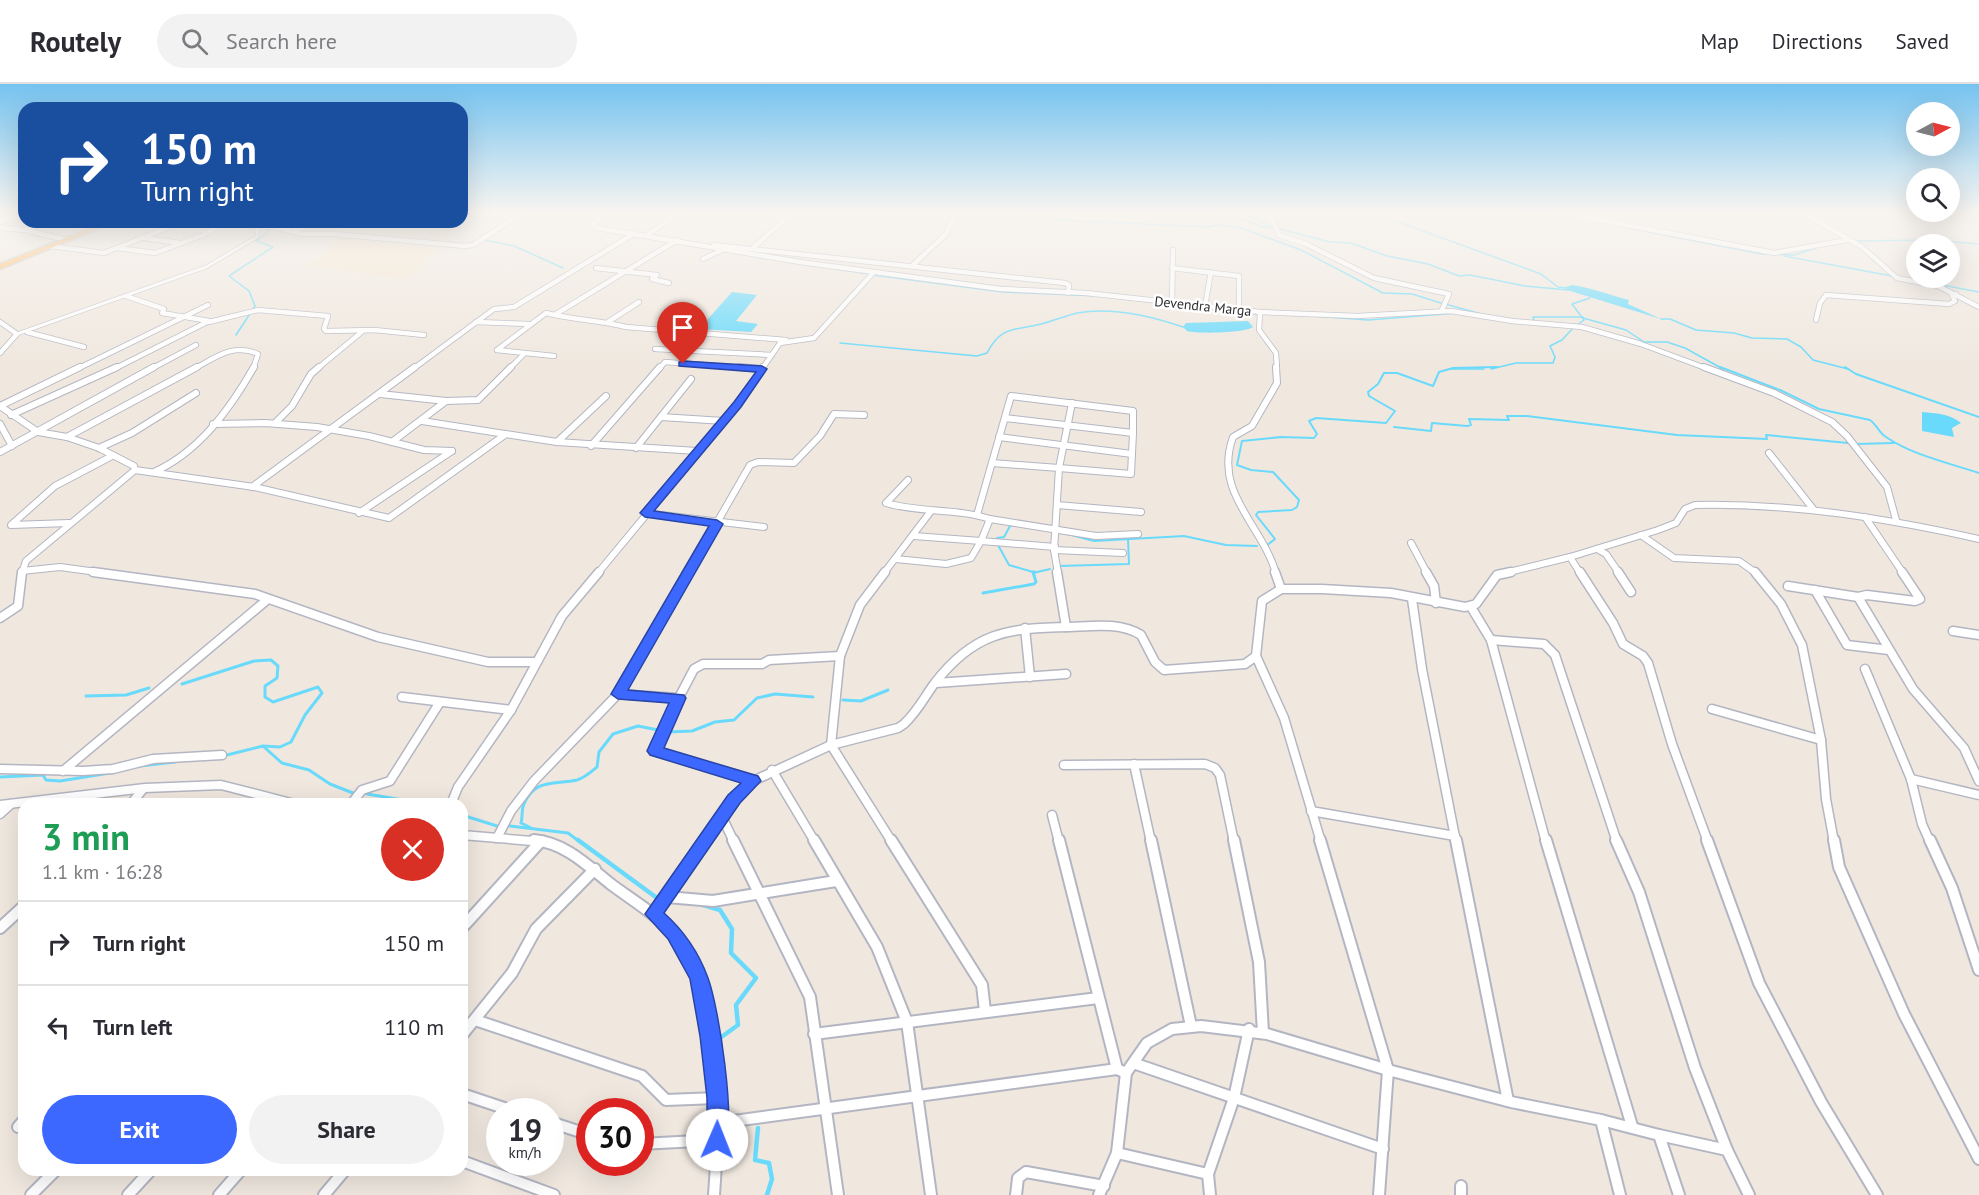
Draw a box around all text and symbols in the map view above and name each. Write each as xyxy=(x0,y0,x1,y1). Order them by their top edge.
search box xyxy=(157,14,577,68)
text: Routely xyxy=(30,23,121,60)
icon: search xyxy=(178,25,211,58)
text: Search here xyxy=(226,27,337,55)
text: Map xyxy=(1700,28,1739,55)
text: Directions xyxy=(1772,28,1863,55)
text: Saved xyxy=(1896,28,1949,55)
north arrow xyxy=(1906,102,1960,156)
map controls xyxy=(1906,102,1960,288)
text: 150 m xyxy=(141,121,257,176)
icon: right xyxy=(42,126,120,204)
button: search xyxy=(1906,168,1960,222)
text: Turn right xyxy=(141,174,254,208)
button: layers xyxy=(1906,234,1960,288)
street label: Devendra Marga xyxy=(1154,292,1252,320)
pin xyxy=(657,302,708,364)
icon: arrive xyxy=(666,311,699,344)
text: 3 min xyxy=(42,813,130,860)
button: close xyxy=(381,818,444,881)
text: 1.1 km · 16:28 xyxy=(42,859,163,885)
icon: right xyxy=(42,927,75,960)
text: Turn right xyxy=(93,929,185,957)
text: 150 m xyxy=(384,929,444,957)
icon: left xyxy=(42,1011,75,1044)
text: Turn left xyxy=(93,1013,173,1041)
text: 110 m xyxy=(384,1013,444,1041)
button: Exit xyxy=(42,1095,237,1164)
button: Share xyxy=(249,1095,444,1164)
speed limit sign: 30 xyxy=(576,1098,654,1176)
position arrow xyxy=(685,1108,749,1172)
text: 19 xyxy=(508,1110,542,1149)
text: km/h xyxy=(509,1143,541,1162)

